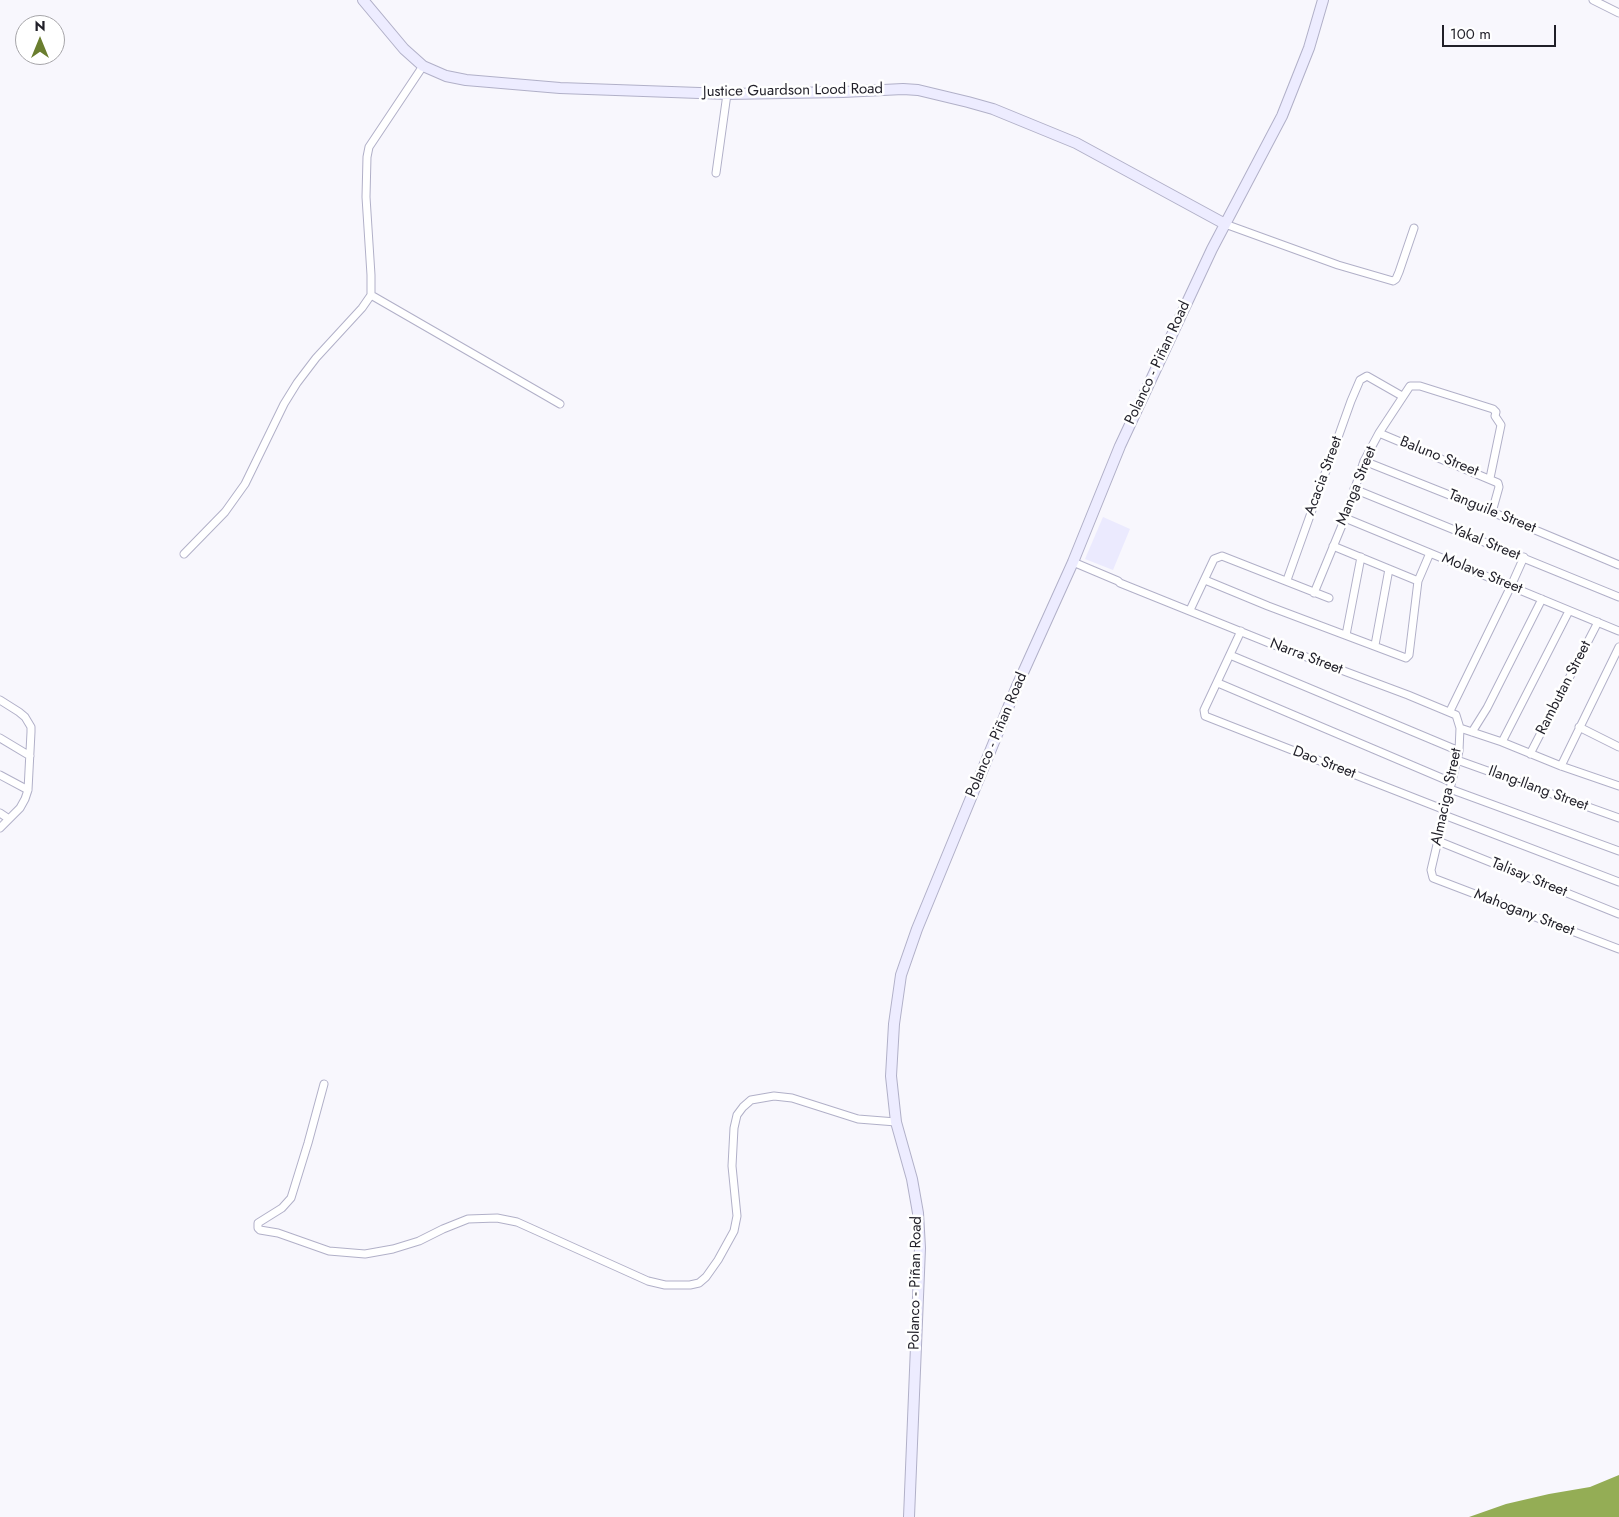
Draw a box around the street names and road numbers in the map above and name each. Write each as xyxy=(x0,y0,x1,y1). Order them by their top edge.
street label: Justice Guardson Lood Road xyxy=(703,80,883,102)
street label: Polanco - Piñan Road xyxy=(1122,298,1194,428)
street label: Baluno Street xyxy=(1397,433,1481,481)
street label: Acacia Street xyxy=(1301,434,1347,518)
street label: Manga Street xyxy=(1333,444,1381,528)
street label: Tanguile Street xyxy=(1446,486,1538,538)
street label: Yakal Street xyxy=(1449,521,1523,565)
street label: Molave Street xyxy=(1439,550,1525,598)
street label: Narra Street xyxy=(1267,635,1345,679)
street label: Rambutan Street xyxy=(1533,638,1595,738)
street label: Polanco - Piñan Road xyxy=(963,670,1031,800)
street label: Dao Street xyxy=(1290,743,1358,783)
street label: Almaciga Street xyxy=(1428,747,1466,847)
street label: Ilang-Ilang Street xyxy=(1486,763,1590,815)
street label: Talisay Street xyxy=(1488,855,1570,901)
street label: Mahogany Street xyxy=(1471,886,1577,940)
street label: Polanco - Piñan Road xyxy=(906,1216,926,1350)

